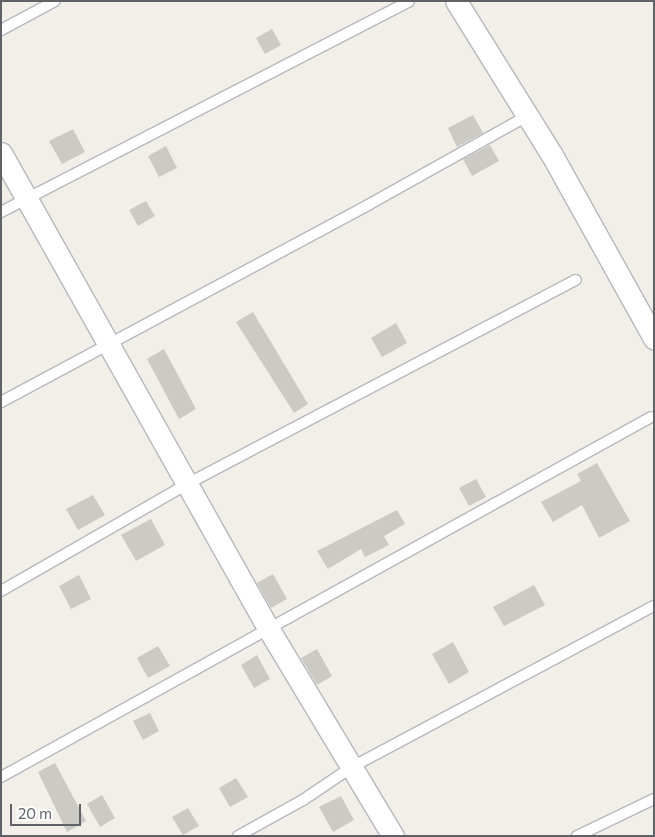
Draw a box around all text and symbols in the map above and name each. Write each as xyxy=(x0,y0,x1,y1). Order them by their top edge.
scale bar xyxy=(12,794,84,826)
text: 20 m xyxy=(18,804,52,822)

